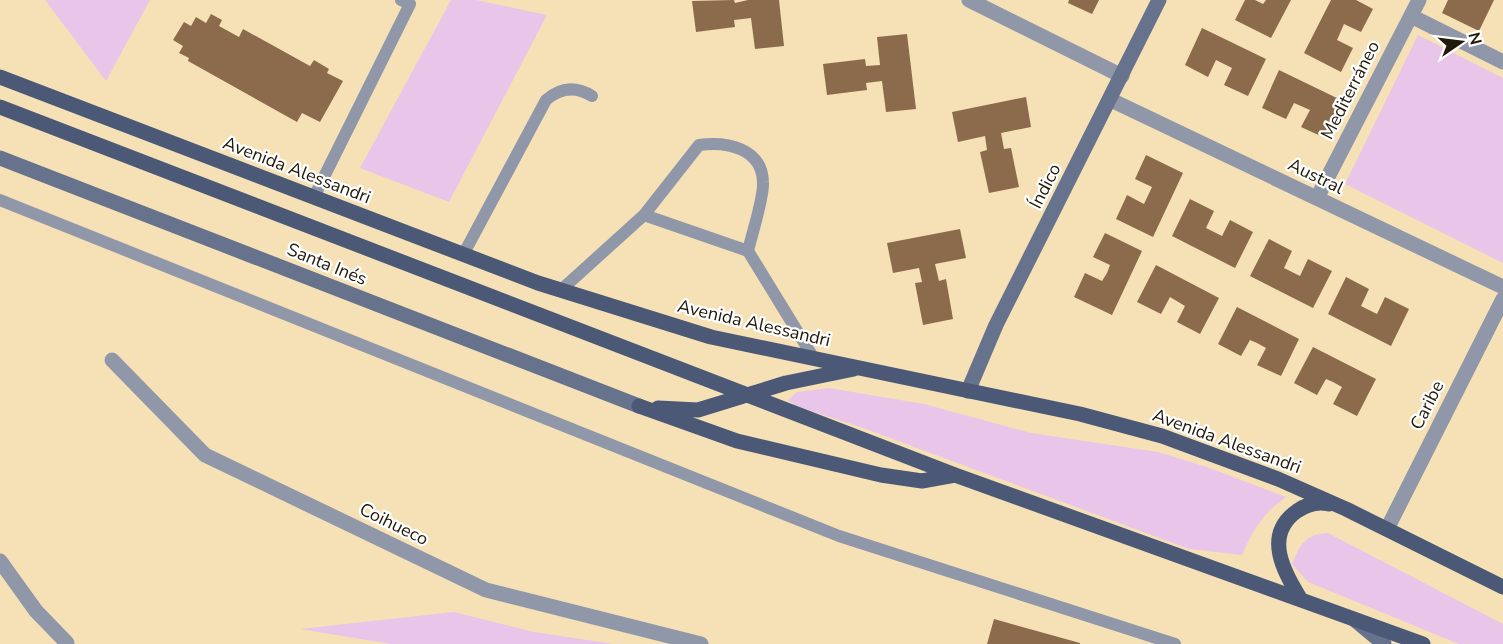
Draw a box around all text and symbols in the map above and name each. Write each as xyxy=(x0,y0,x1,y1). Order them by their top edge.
north arrow xyxy=(1431,12,1491,72)
text: N xyxy=(1462,30,1487,47)
street label: Mediterráneo xyxy=(1315,37,1385,143)
street label: Avenida Alessandri xyxy=(220,131,374,209)
street label: Austral xyxy=(1284,152,1349,200)
street label: Índico xyxy=(1023,159,1067,213)
street label: Santa Inés xyxy=(283,237,371,291)
street label: Avenida Alessandri xyxy=(675,294,833,352)
street label: Caribe xyxy=(1404,376,1450,434)
street label: Avenida Alessandri xyxy=(1149,403,1305,479)
street label: Coihueco xyxy=(356,497,432,551)

